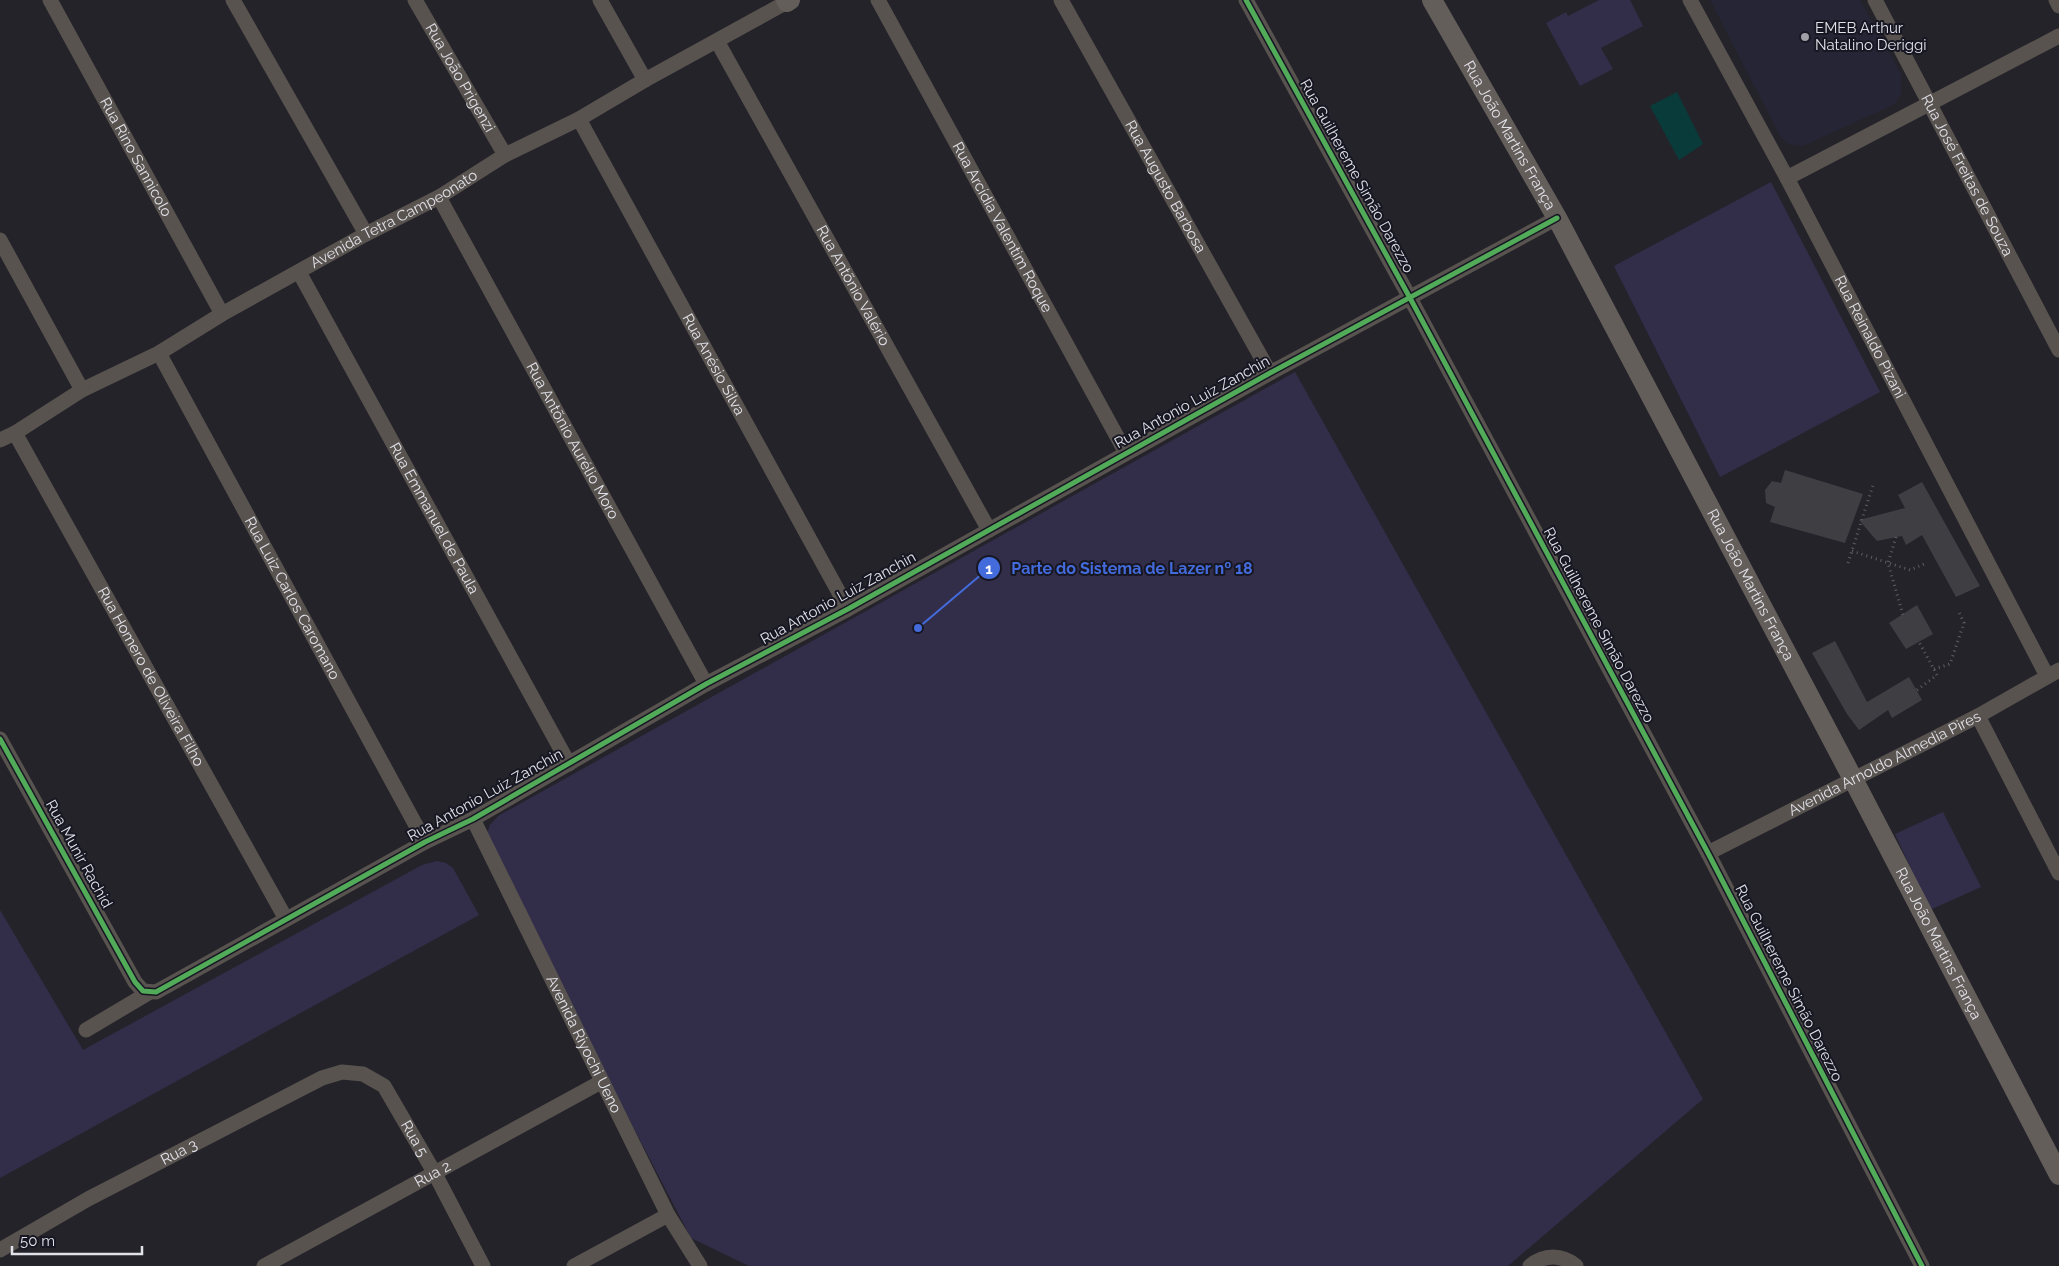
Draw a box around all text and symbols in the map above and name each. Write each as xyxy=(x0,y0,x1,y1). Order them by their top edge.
place label: EMEB Arthur Natalino Deriggi xyxy=(1815,19,1927,54)
street label: Rua João Prigenzi xyxy=(422,20,499,135)
marker: EMEB Arthur Natalino Deriggi xyxy=(1799,31,1811,43)
street label: Rua João Martins França xyxy=(1460,58,1559,213)
street label: Rua Guilhereme Simão Darezzo xyxy=(1296,76,1418,276)
street label: Rua José Freitas de Souza xyxy=(1917,91,2017,259)
street label: Rua Rino Sannicolo xyxy=(96,94,176,220)
street label: Rua Augusto Barbosa xyxy=(1121,117,1210,256)
street label: Rua Arcídia Valentim Roque xyxy=(948,139,1056,316)
street label: Avenida Tetra Campeonato xyxy=(307,166,481,272)
street label: Rua Antõnio Valério xyxy=(812,222,894,349)
street label: Rua Reinaldo Pizani xyxy=(1831,273,1909,401)
street label: Rua Anésio Silva xyxy=(679,310,749,418)
street label: Rua Antonio Luiz Zanchin xyxy=(1111,352,1273,452)
street label: Rua Antõnio Aurélio Moro xyxy=(522,359,623,522)
street label: Rua Emmanuel de Paula xyxy=(385,439,483,597)
street label: Rua João Martins França xyxy=(1703,506,1798,664)
street label: Rua Luiz Carlos Caromano xyxy=(241,514,344,683)
street label: Rua Guilhereme Simão Darezzo xyxy=(1540,524,1658,726)
street label: Rua Antonio Luiz Zanchin xyxy=(757,548,919,648)
callout: Parte do Sistema de Lazer nº 18 xyxy=(976,553,1263,584)
text: Parte do Sistema de Lazer nº 18 xyxy=(1011,559,1253,578)
text: 1 xyxy=(985,560,993,578)
street label: Rua Homero de Oliveira Filho xyxy=(94,584,208,770)
street label: Avenida Arnoldo Almedia Pires xyxy=(1785,707,1984,820)
street label: Rua Antonio Luiz Zanchin xyxy=(404,745,566,845)
street label: Rua Munir Rachid xyxy=(42,797,116,911)
street label: Rua João Martins França xyxy=(1892,864,1985,1022)
street label: Rua Guilhereme Simão Darezzo xyxy=(1731,882,1847,1085)
street label: Avenida Riyochi Ueno xyxy=(542,972,625,1116)
street label: Rua 5 xyxy=(397,1117,432,1160)
street label: Rua 3 xyxy=(158,1135,200,1169)
street label: Rua 2 xyxy=(411,1157,454,1191)
scale bar xyxy=(12,1224,142,1256)
text: 50 m xyxy=(20,1232,55,1250)

